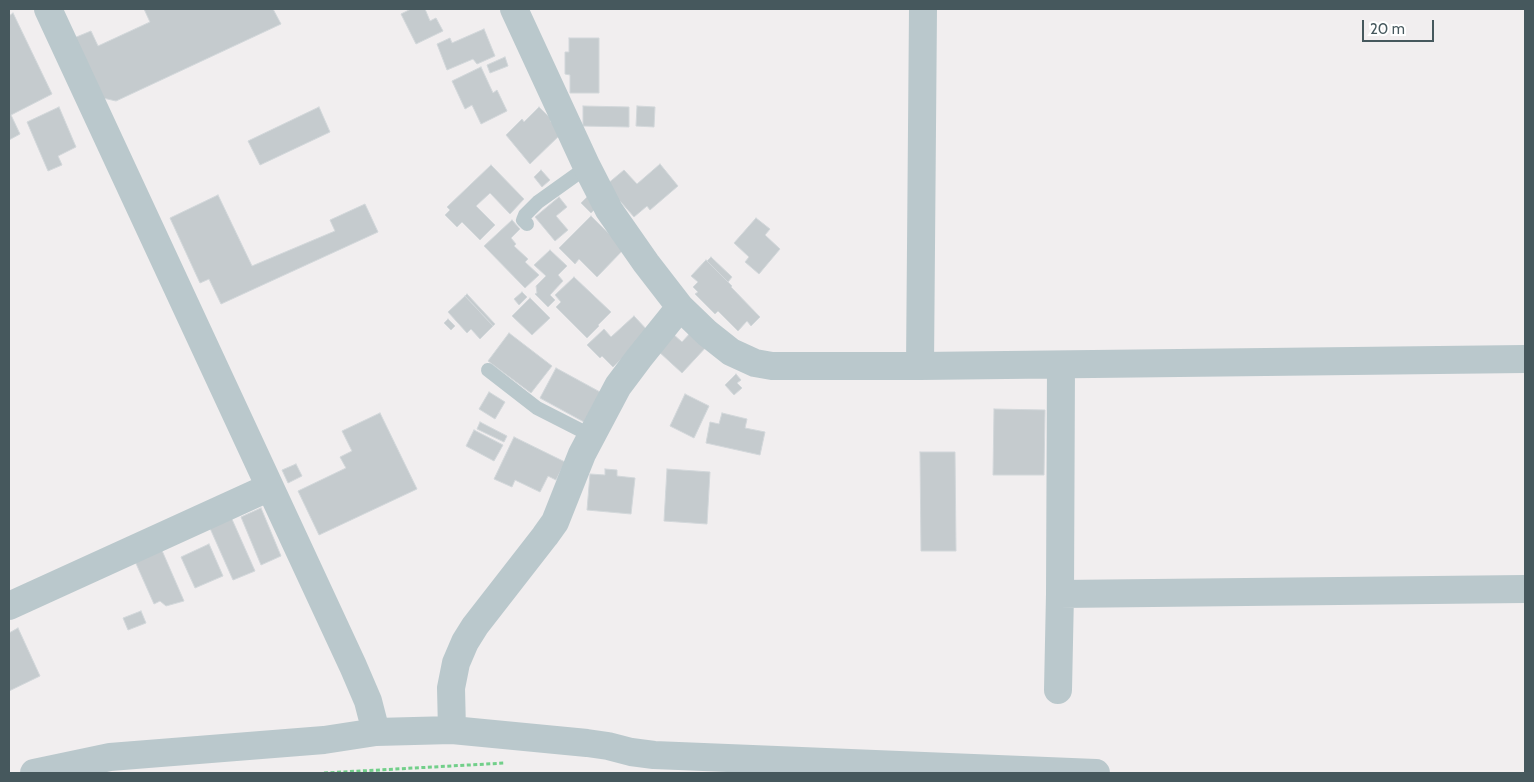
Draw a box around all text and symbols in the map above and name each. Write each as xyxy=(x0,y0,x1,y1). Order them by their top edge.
scale bar xyxy=(1364,10,1436,42)
text: 20 m xyxy=(1370,20,1405,38)

